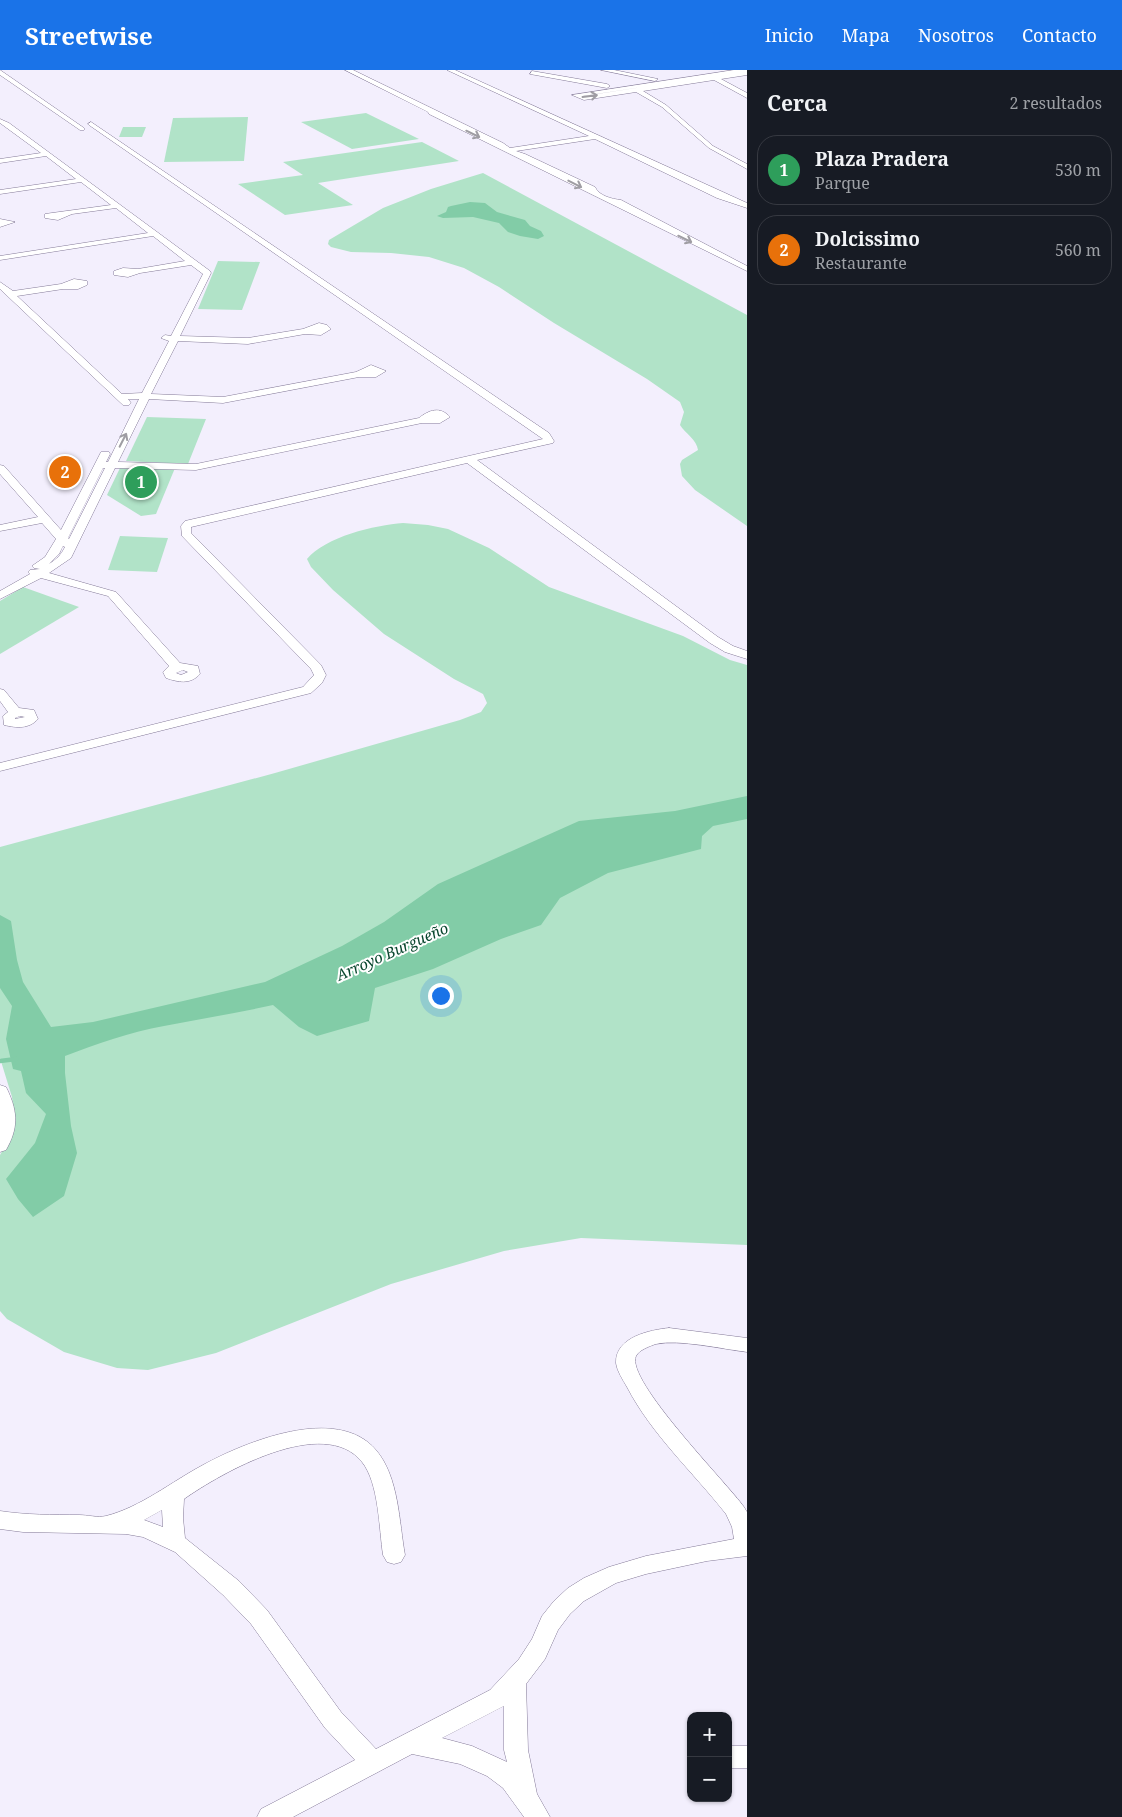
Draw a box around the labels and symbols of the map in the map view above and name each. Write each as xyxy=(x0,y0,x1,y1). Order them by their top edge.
one-way arrow xyxy=(581,91,597,101)
one-way arrow xyxy=(465,130,480,139)
one-way arrow xyxy=(567,180,582,190)
one-way arrow xyxy=(677,234,692,244)
one-way arrow xyxy=(118,433,128,448)
pin: 2 xyxy=(49,453,81,491)
pin: 1 xyxy=(125,463,157,501)
water label: Arroyo Burgueño xyxy=(332,917,451,985)
your location xyxy=(428,983,454,1009)

